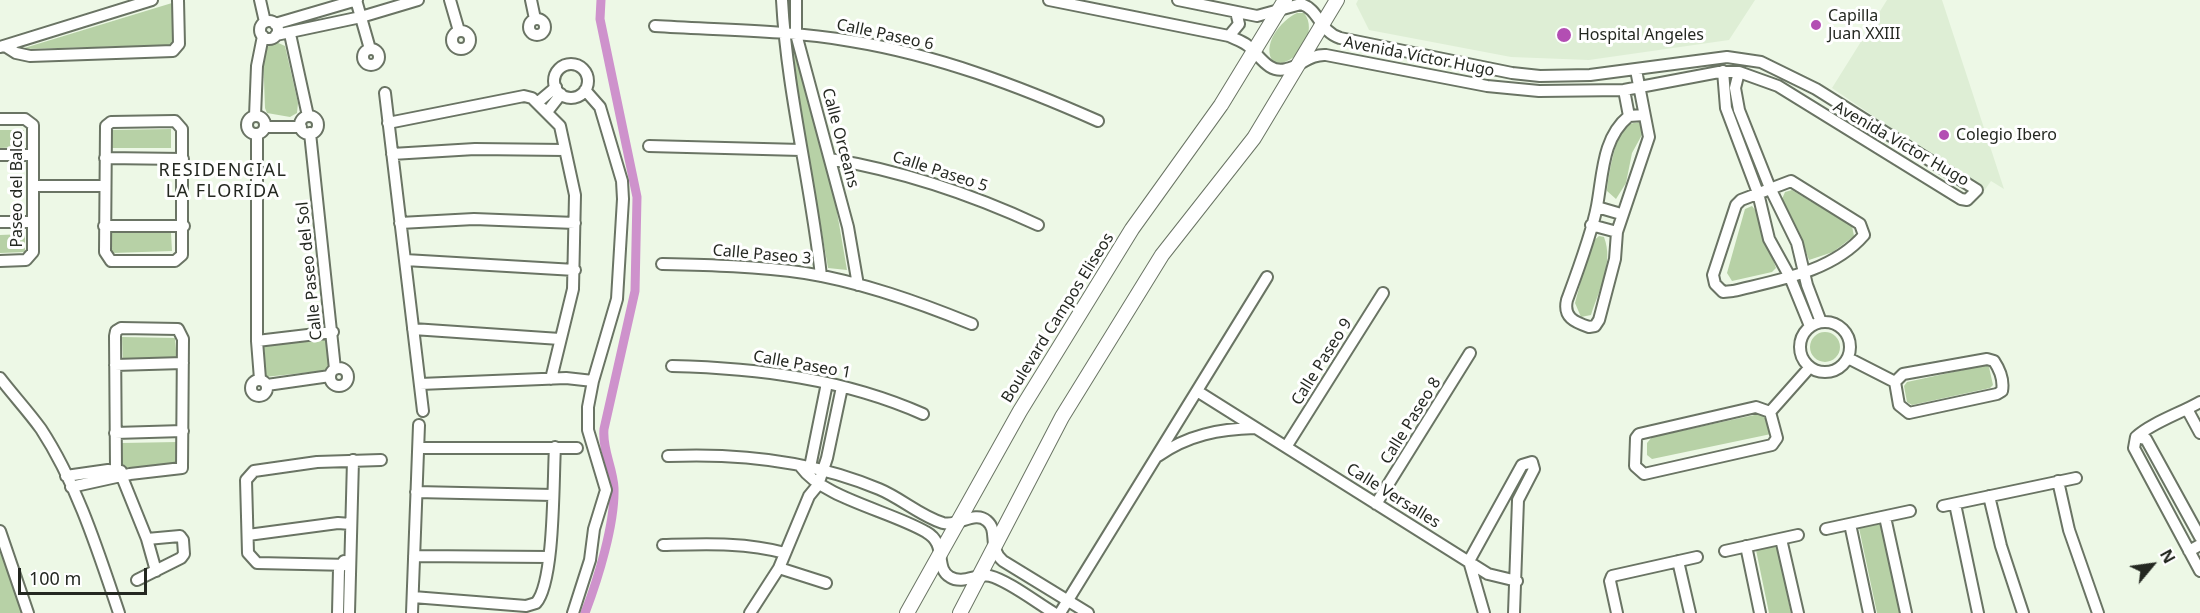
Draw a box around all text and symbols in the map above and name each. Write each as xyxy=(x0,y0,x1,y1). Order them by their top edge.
place label: Capilla Juan XXIII xyxy=(1828,6,1900,44)
street label: Calle Paseo 6 xyxy=(835,15,935,55)
marker: Capilla Juan XXIII xyxy=(1809,18,1823,32)
place label: Hospital Angeles xyxy=(1578,25,1704,45)
marker: Hospital Angeles xyxy=(1555,26,1573,44)
street label: Avenida Víctor Hugo xyxy=(1342,33,1496,81)
street label: Calle Orceans xyxy=(817,86,863,190)
street label: Avenida Víctor Hugo xyxy=(1830,97,1972,191)
place label: Colegio Ibero xyxy=(1956,125,2057,145)
marker: Colegio Ibero xyxy=(1937,128,1951,142)
street label: Paseo del Balco xyxy=(7,130,27,248)
street label: Calle Paseo 5 xyxy=(890,148,990,196)
district label: RESIDENCIAL LA FLORIDA xyxy=(159,160,287,202)
street label: Calle Paseo del Sol xyxy=(293,201,327,341)
street label: Boulevard Campos Eliseos xyxy=(998,229,1118,407)
street label: Calle Paseo 3 xyxy=(712,241,812,269)
street label: Calle Paseo 9 xyxy=(1288,315,1356,409)
street label: Calle Paseo 1 xyxy=(752,347,852,383)
street label: Calle Paseo 8 xyxy=(1377,374,1445,468)
street label: Calle Versalles xyxy=(1343,460,1443,532)
north arrow xyxy=(2122,535,2182,595)
text: N xyxy=(2155,545,2181,567)
scale bar xyxy=(21,556,150,594)
text: 100 m xyxy=(29,566,81,590)

